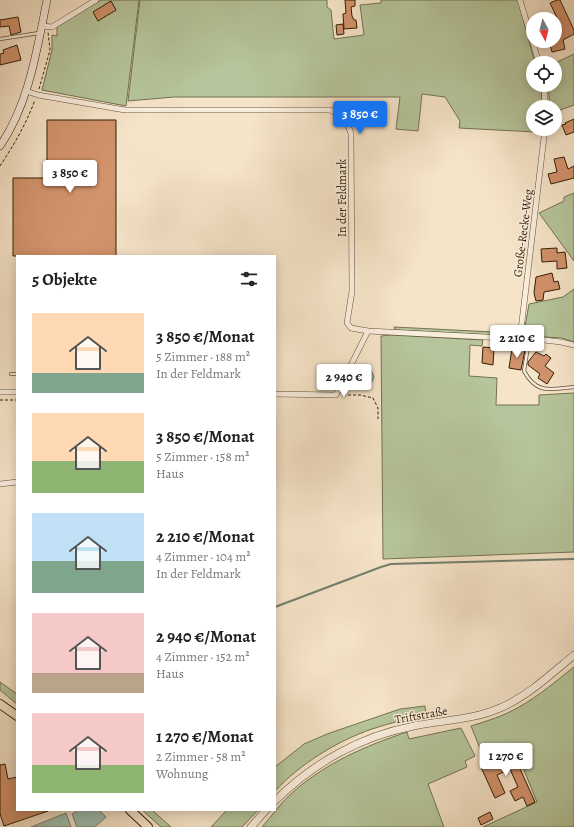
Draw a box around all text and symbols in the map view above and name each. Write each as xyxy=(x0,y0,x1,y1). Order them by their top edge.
north arrow xyxy=(526,12,562,48)
map controls xyxy=(526,12,562,136)
button: locate xyxy=(526,56,562,92)
button: layers xyxy=(526,100,562,136)
pin: 3 850 € xyxy=(323,101,397,135)
text: 3 850 € xyxy=(342,105,378,122)
street label: In der Feldmark xyxy=(334,159,350,237)
pin: 3 850 € xyxy=(33,160,107,194)
text: 3 850 € xyxy=(52,164,88,181)
street label: Große-Recke-Weg xyxy=(510,188,536,278)
text: 5 Objekte xyxy=(32,268,97,291)
icon: filters xyxy=(238,268,260,290)
text: 3 850 €/Monat xyxy=(156,325,255,348)
pin: 2 210 € xyxy=(480,325,554,359)
icon: home xyxy=(64,329,112,377)
text: 2 210 € xyxy=(499,329,535,346)
text: 5 Zimmer · 188 m² xyxy=(156,348,250,365)
pin: 2 940 € xyxy=(307,364,381,398)
text: In der Feldmark xyxy=(156,365,241,382)
text: 2 940 € xyxy=(326,368,362,385)
text: 3 850 €/Monat xyxy=(156,425,255,448)
icon: home xyxy=(64,429,112,477)
text: 5 Zimmer · 158 m² xyxy=(156,448,249,465)
text: Haus xyxy=(156,465,184,482)
text: 2 210 €/Monat xyxy=(156,525,255,548)
icon: home xyxy=(64,529,112,577)
text: 4 Zimmer · 104 m² xyxy=(156,548,251,565)
text: In der Feldmark xyxy=(156,565,241,582)
text: 2 940 €/Monat xyxy=(156,625,256,648)
icon: home xyxy=(64,629,112,677)
text: 4 Zimmer · 152 m² xyxy=(156,648,250,665)
text: Haus xyxy=(156,665,184,682)
street label: Triftstraße xyxy=(393,702,449,728)
text: 1 270 €/Monat xyxy=(156,725,254,748)
icon: home xyxy=(64,729,112,777)
pin: 1 270 € xyxy=(469,743,543,777)
text: 1 270 € xyxy=(488,747,524,764)
text: 2 Zimmer · 58 m² xyxy=(156,748,246,765)
text: Wohnung xyxy=(156,765,208,782)

